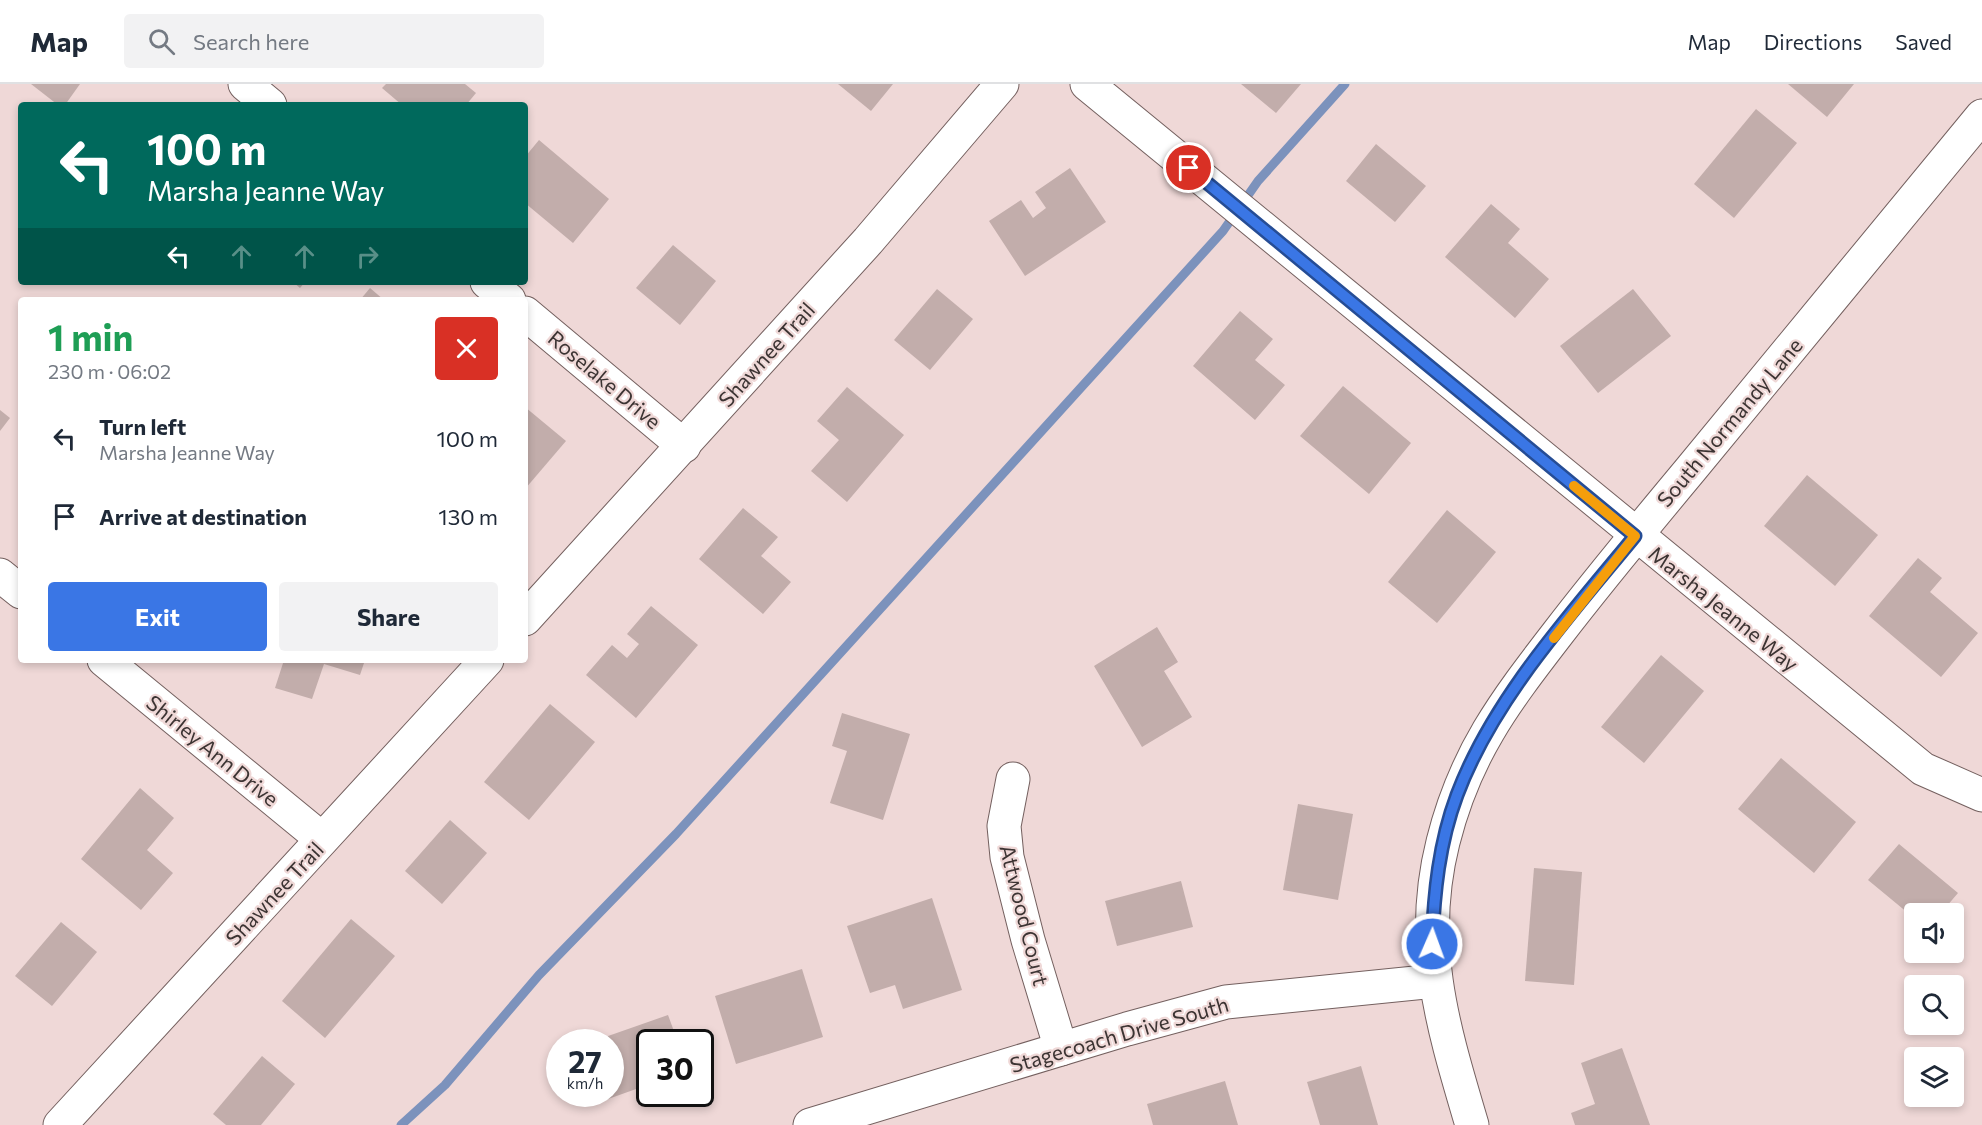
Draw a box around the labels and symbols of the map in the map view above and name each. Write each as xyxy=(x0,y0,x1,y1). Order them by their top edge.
pin xyxy=(1163,142,1214,193)
street label: Shawnee Trail xyxy=(713,297,819,411)
street label: Roselake Drive xyxy=(544,325,666,433)
street label: South Normandy Lane xyxy=(1651,333,1807,511)
street label: Marsha Jeanne Way xyxy=(1644,540,1804,676)
street label: Shirley Ann Drive xyxy=(142,689,284,811)
street label: Shawnee Trail xyxy=(220,836,328,950)
street label: Attwood Court xyxy=(995,842,1055,988)
position arrow xyxy=(1400,912,1464,976)
street label: Stagecoach Drive South xyxy=(1007,991,1231,1077)
speed limit sign: 30 xyxy=(636,1029,714,1107)

